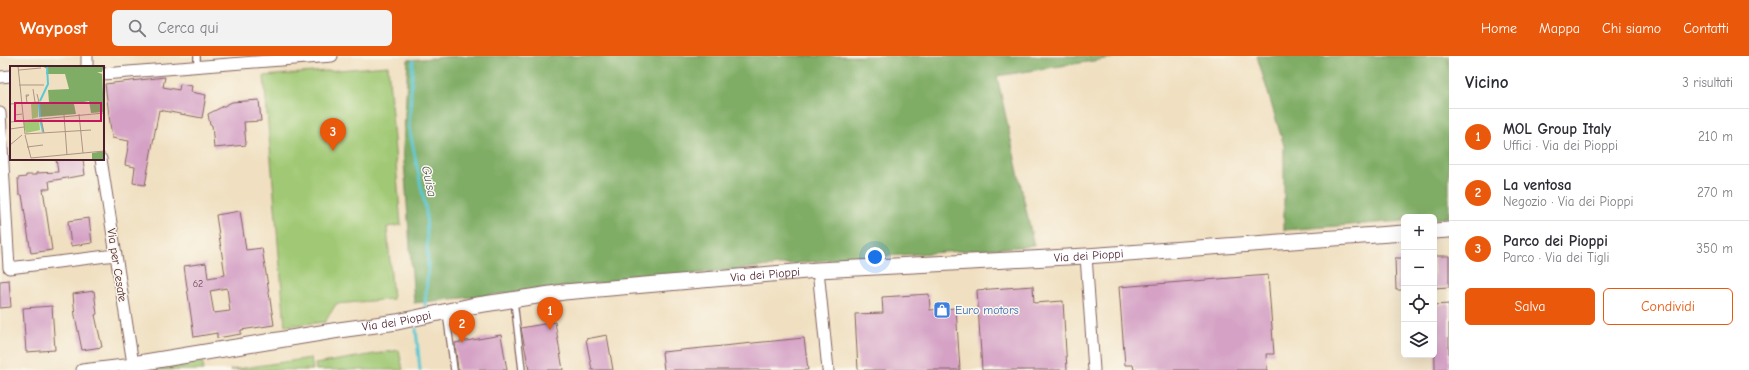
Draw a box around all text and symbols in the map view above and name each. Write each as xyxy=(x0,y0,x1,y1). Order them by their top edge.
search box xyxy=(112,10,392,46)
text: Waypost xyxy=(20,17,88,39)
icon: search xyxy=(126,17,148,39)
text: Cerca qui xyxy=(158,19,219,37)
text: Home xyxy=(1481,20,1517,37)
text: Mappa xyxy=(1539,20,1580,37)
text: Chi siamo xyxy=(1602,20,1661,37)
text: Contatti xyxy=(1683,20,1729,37)
inset map xyxy=(10,66,104,160)
text: Vicino xyxy=(1465,73,1508,92)
text: 3 risultati xyxy=(1682,75,1733,90)
pin: 3 xyxy=(320,118,346,151)
text: MOL Group Italy xyxy=(1503,120,1611,138)
text: 1 xyxy=(1475,129,1481,144)
text: 210 m xyxy=(1698,129,1733,144)
text: Uffici · Via dei Pioppi xyxy=(1503,138,1618,153)
water label: Guisa xyxy=(419,164,440,198)
text: La ventosa xyxy=(1503,176,1572,194)
text: 2 xyxy=(1475,185,1481,200)
text: 270 m xyxy=(1697,185,1733,200)
text: Negozio · Via dei Pioppi xyxy=(1503,194,1633,209)
map controls xyxy=(1401,214,1437,358)
button: + xyxy=(1401,214,1437,250)
street label: Via per Cesate xyxy=(104,227,130,303)
text: Parco dei Pioppi xyxy=(1503,232,1608,250)
text: 3 xyxy=(1475,241,1481,256)
text: 350 m xyxy=(1696,241,1733,256)
street label: Via dei Pioppi xyxy=(1053,246,1124,265)
your location xyxy=(865,247,885,267)
button: − xyxy=(1401,250,1437,286)
text: Parco · Via dei Tigli xyxy=(1503,250,1609,265)
street label: Via dei Pioppi xyxy=(730,265,801,285)
house number: 62 xyxy=(193,278,203,290)
button: locate xyxy=(1401,286,1437,322)
button: Salva xyxy=(1465,288,1595,325)
button: Condividi xyxy=(1603,288,1733,325)
pin: 1 xyxy=(537,297,563,330)
shop icon: Euro motors xyxy=(932,300,952,320)
place label: Euro motors xyxy=(955,303,1019,317)
street label: Via dei Pioppi xyxy=(361,308,432,334)
pin: 2 xyxy=(449,310,475,343)
button: layers xyxy=(1401,322,1437,358)

